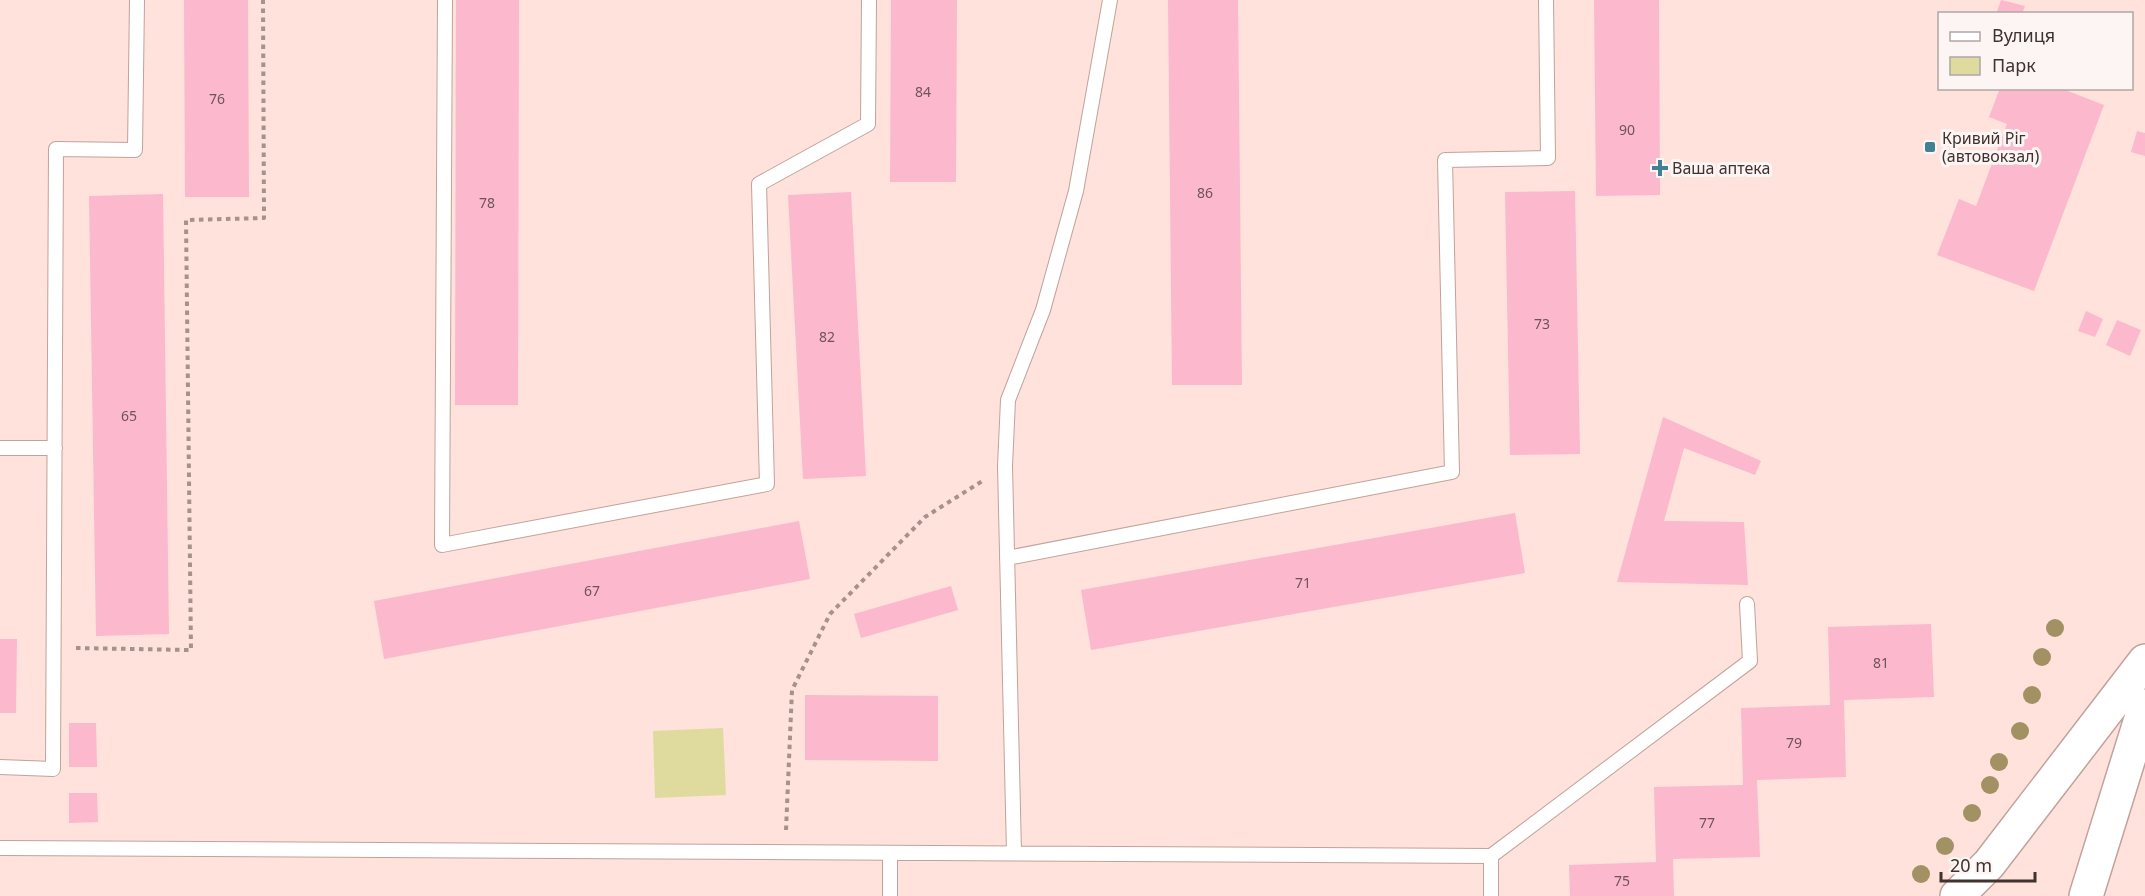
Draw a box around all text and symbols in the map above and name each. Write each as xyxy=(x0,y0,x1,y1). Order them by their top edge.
legend xyxy=(1938,12,2133,90)
text: Вулиця xyxy=(1992,23,2055,47)
text: Парк xyxy=(1992,53,2036,77)
house number: 84 xyxy=(915,82,931,101)
house number: 76 xyxy=(209,89,225,108)
house number: 90 xyxy=(1619,120,1635,139)
place label: Кривий Ріг (автовокзал) xyxy=(1942,127,2039,167)
marker: Кривий Ріг (автовокзал) xyxy=(1923,140,1937,154)
place label: Ваша аптека xyxy=(1672,157,1770,179)
marker: Ваша аптека xyxy=(1653,161,1667,175)
house number: 86 xyxy=(1197,183,1213,202)
house number: 78 xyxy=(479,193,495,212)
house number: 73 xyxy=(1534,314,1550,333)
house number: 82 xyxy=(819,327,835,346)
house number: 65 xyxy=(121,406,137,425)
house number: 71 xyxy=(1295,573,1311,592)
house number: 67 xyxy=(584,581,600,600)
house number: 81 xyxy=(1873,653,1889,672)
house number: 79 xyxy=(1786,733,1802,752)
house number: 77 xyxy=(1699,813,1715,832)
scale bar xyxy=(1941,845,2036,883)
text: 20 m xyxy=(1950,853,1992,877)
house number: 75 xyxy=(1614,871,1630,890)

